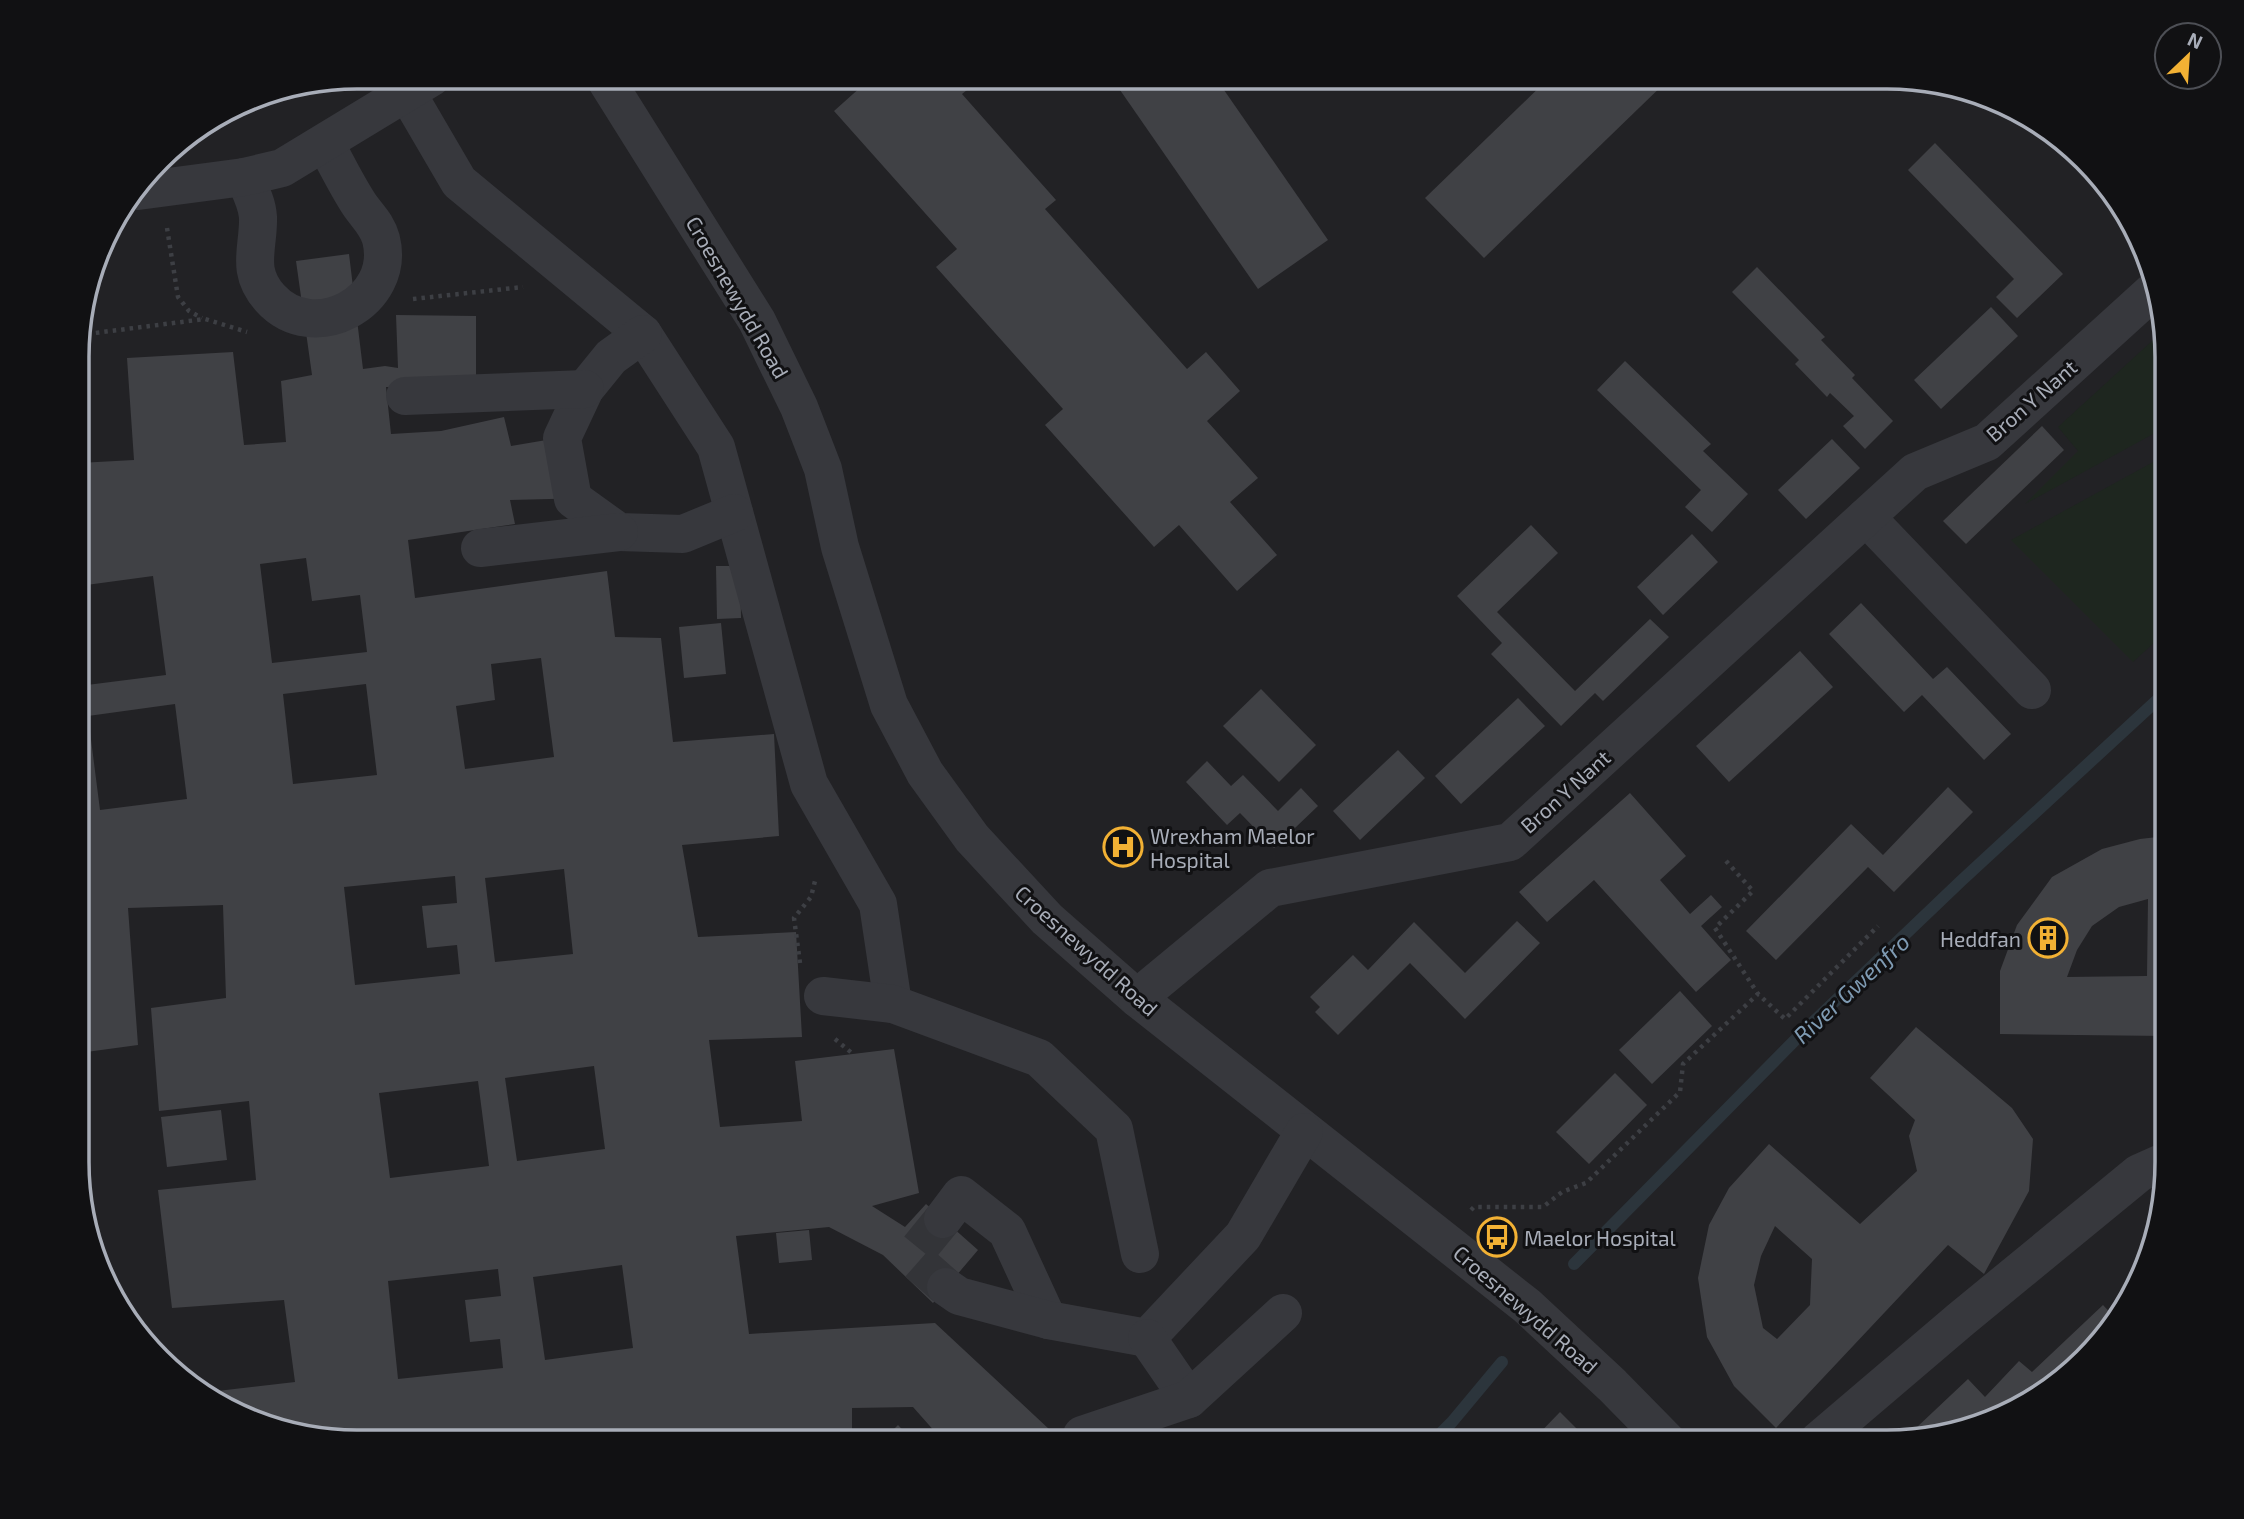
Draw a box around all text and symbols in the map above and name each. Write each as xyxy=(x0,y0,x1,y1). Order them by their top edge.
north arrow xyxy=(2153,21,2223,91)
text: N xyxy=(2184,27,2206,53)
street label: Croesnewydd Road xyxy=(681,212,795,382)
street label: Bron Y Nant xyxy=(1981,354,2081,446)
street label: Bron Y Nant xyxy=(1515,744,1615,838)
place label: Wrexham Maelor Hospital xyxy=(1150,823,1315,872)
hospital icon: Wrexham Maelor Hospital xyxy=(1102,826,1144,868)
street label: Croesnewydd Road xyxy=(1011,880,1163,1020)
building icon: Heddfan xyxy=(2027,917,2069,959)
place label: Heddfan xyxy=(1940,926,2021,951)
water label: River Gwenfro xyxy=(1787,927,1915,1049)
bus stop icon: Maelor Hospital xyxy=(1476,1216,1518,1258)
place label: Maelor Hospital xyxy=(1524,1225,1677,1250)
street label: Croesnewydd Road xyxy=(1449,1240,1603,1378)

